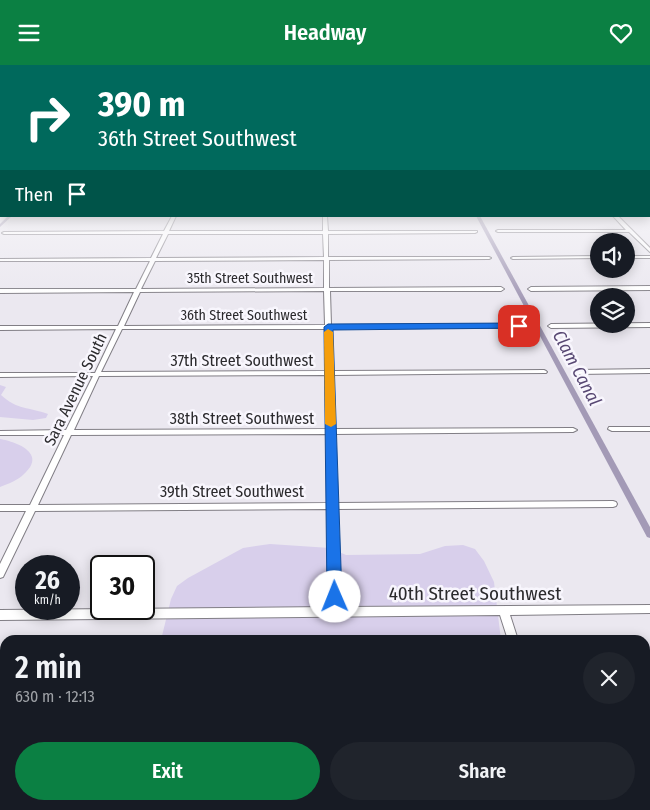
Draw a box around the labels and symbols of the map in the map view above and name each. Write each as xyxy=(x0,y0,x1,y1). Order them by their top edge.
street label: 35th Street Southwest xyxy=(187,270,313,287)
pin xyxy=(498,305,540,347)
street label: 36th Street Southwest xyxy=(181,307,308,324)
water label: Clam Canal xyxy=(548,326,606,410)
street label: Sara Avenue South xyxy=(40,330,111,449)
street label: 37th Street Southwest xyxy=(171,351,314,370)
street label: 38th Street Southwest xyxy=(170,409,315,428)
street label: 39th Street Southwest xyxy=(160,482,305,501)
speed limit sign: 30 xyxy=(90,555,155,620)
position arrow xyxy=(308,570,360,622)
street label: 40th Street Southwest xyxy=(389,582,562,605)

